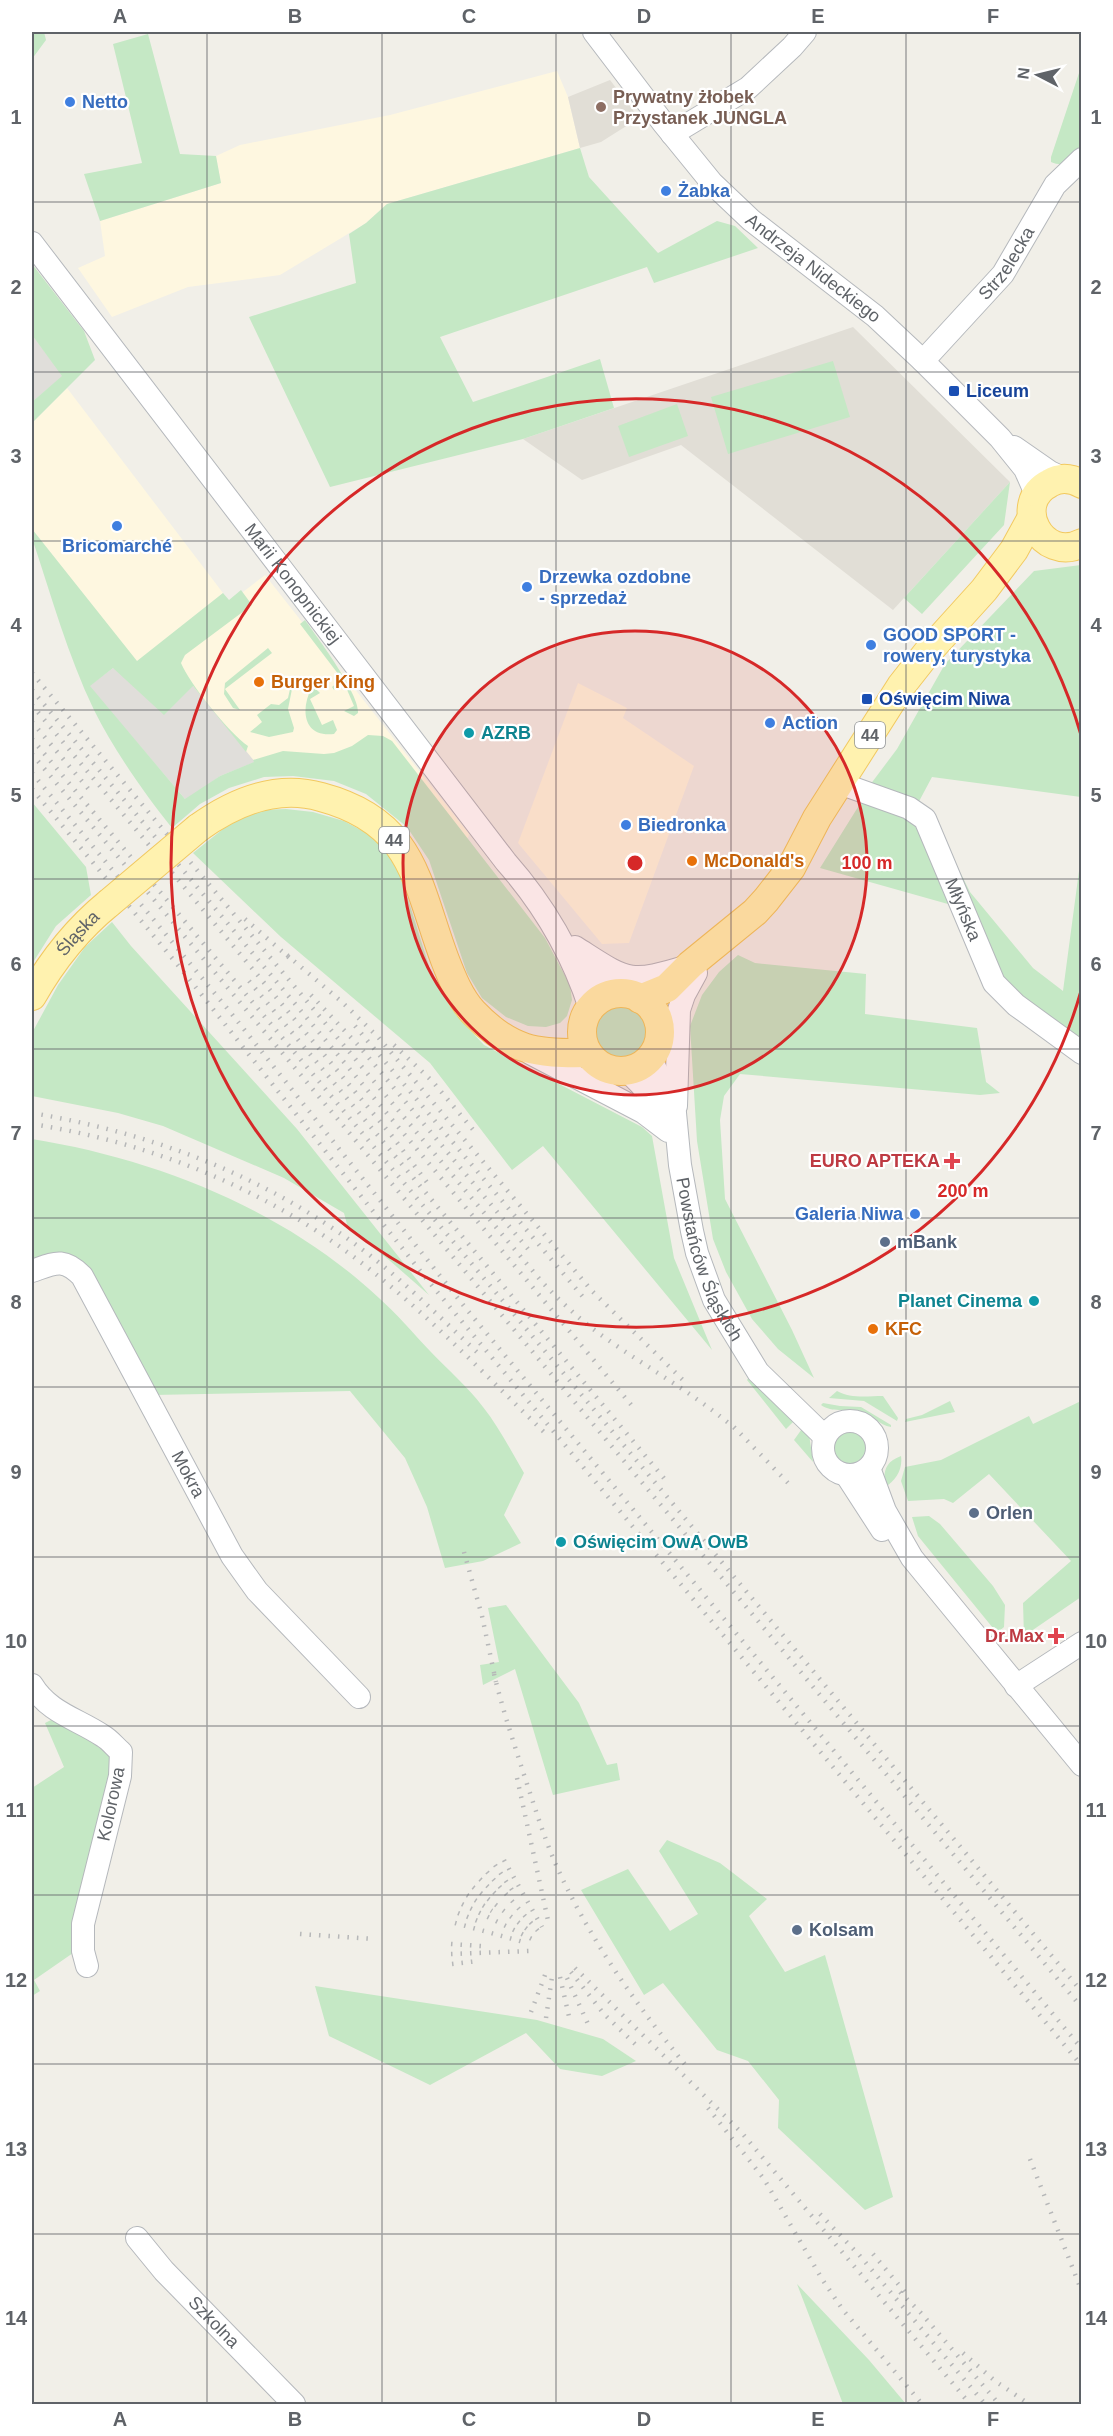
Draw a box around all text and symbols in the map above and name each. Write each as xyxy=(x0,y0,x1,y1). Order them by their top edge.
text: A xyxy=(113,5,127,27)
text: B xyxy=(288,5,302,27)
text: C xyxy=(462,5,476,27)
text: D xyxy=(637,5,651,27)
text: E xyxy=(811,5,825,27)
text: F xyxy=(987,5,999,27)
north arrow xyxy=(1008,45,1068,105)
text: N xyxy=(1014,66,1033,80)
place label: Prywatny żłobek Przystanek JUNGLA xyxy=(613,87,787,128)
place label: Netto xyxy=(82,92,128,112)
marker: Netto xyxy=(63,95,77,109)
marker: Prywatny żłobek Przystanek JUNGLA xyxy=(594,100,608,114)
text: 1 xyxy=(10,106,22,128)
text: 1 xyxy=(1090,106,1102,128)
place label: Żabka xyxy=(678,181,731,201)
marker: Żabka xyxy=(659,184,673,198)
street label: Andrzeja Nideckiego xyxy=(742,210,885,327)
street label: Strzelecka xyxy=(975,222,1039,304)
text: 2 xyxy=(10,276,22,298)
text: 2 xyxy=(1090,276,1102,298)
place label: Liceum xyxy=(966,381,1029,401)
marker: Liceum xyxy=(947,384,961,398)
text: 3 xyxy=(10,445,22,467)
text: 3 xyxy=(1090,445,1102,467)
marker: Bricomarché xyxy=(110,519,124,533)
street label: Marii Konopnickiej xyxy=(240,520,345,648)
place label: Bricomarché xyxy=(62,536,172,556)
place label: Drzewka ozdobne - sprzedaż xyxy=(539,567,691,608)
marker: Drzewka ozdobne - sprzedaż xyxy=(520,580,534,594)
text: 4 xyxy=(10,614,22,636)
text: 4 xyxy=(1090,614,1102,636)
place label: GOOD SPORT - rowery, turystyka xyxy=(883,625,1032,666)
marker: GOOD SPORT - rowery, turystyka xyxy=(864,638,878,652)
place label: Burger King xyxy=(271,672,375,692)
marker: Burger King xyxy=(252,675,266,689)
place label: Oświęcim Niwa xyxy=(879,689,1011,709)
marker: Oświęcim Niwa xyxy=(860,692,874,706)
place label: Action xyxy=(782,713,838,733)
marker: Action xyxy=(763,716,777,730)
road number: 44 xyxy=(855,722,885,748)
place label: AZRB xyxy=(481,723,531,743)
marker: AZRB xyxy=(462,726,476,740)
text: 5 xyxy=(10,784,22,806)
text: 5 xyxy=(1090,784,1102,806)
place label: Biedronka xyxy=(638,815,727,835)
marker: Biedronka xyxy=(619,818,633,832)
road number: 44 xyxy=(379,827,409,853)
place label: McDonald's xyxy=(704,851,804,871)
centre of rings xyxy=(625,853,645,873)
text: 100 m xyxy=(841,853,893,873)
marker: McDonald's xyxy=(685,854,699,868)
street label: Młyńska xyxy=(941,875,986,945)
street label: Śląska xyxy=(51,906,104,960)
text: 6 xyxy=(10,953,22,975)
text: 6 xyxy=(1090,953,1102,975)
text: 7 xyxy=(10,1122,22,1144)
text: 7 xyxy=(1090,1122,1102,1144)
place label: EURO APTEKA xyxy=(810,1151,940,1171)
marker: EURO APTEKA xyxy=(945,1154,959,1168)
street label: Powstańców Śląskich xyxy=(672,1176,747,1345)
text: 200 m xyxy=(937,1181,989,1201)
place label: Galeria Niwa xyxy=(795,1204,904,1224)
marker: Galeria Niwa xyxy=(908,1207,922,1221)
place label: mBank xyxy=(897,1232,958,1252)
marker: mBank xyxy=(878,1235,892,1249)
text: 8 xyxy=(10,1291,22,1313)
place label: Planet Cinema xyxy=(898,1291,1023,1311)
text: 8 xyxy=(1090,1291,1102,1313)
marker: Planet Cinema xyxy=(1027,1294,1041,1308)
place label: KFC xyxy=(885,1319,922,1339)
marker: KFC xyxy=(866,1322,880,1336)
street label: Mokra xyxy=(168,1447,209,1502)
text: 9 xyxy=(10,1461,22,1483)
text: 9 xyxy=(1090,1461,1102,1483)
place label: Orlen xyxy=(986,1503,1033,1523)
marker: Orlen xyxy=(967,1506,981,1520)
place label: Oświęcim OwA OwB xyxy=(573,1532,748,1552)
marker: Oświęcim OwA OwB xyxy=(554,1535,568,1549)
place label: Dr.Max xyxy=(985,1626,1044,1646)
marker: Dr.Max xyxy=(1049,1629,1063,1643)
text: 10 xyxy=(5,1630,27,1652)
text: 10 xyxy=(1085,1630,1107,1652)
street label: Kolorowa xyxy=(93,1764,129,1843)
text: 11 xyxy=(5,1799,27,1821)
text: 11 xyxy=(1085,1799,1107,1821)
place label: Kolsam xyxy=(809,1920,874,1940)
marker: Kolsam xyxy=(790,1923,804,1937)
text: 12 xyxy=(5,1969,27,1991)
text: 12 xyxy=(1085,1969,1107,1991)
text: 13 xyxy=(5,2138,27,2160)
text: 13 xyxy=(1085,2138,1107,2160)
street label: Szkolna xyxy=(184,2292,244,2353)
text: 14 xyxy=(5,2307,28,2329)
text: 14 xyxy=(1085,2307,1108,2329)
text: A xyxy=(113,2408,127,2430)
text: B xyxy=(288,2408,302,2430)
text: C xyxy=(462,2408,476,2430)
text: D xyxy=(637,2408,651,2430)
text: E xyxy=(811,2408,825,2430)
text: F xyxy=(987,2408,999,2430)

